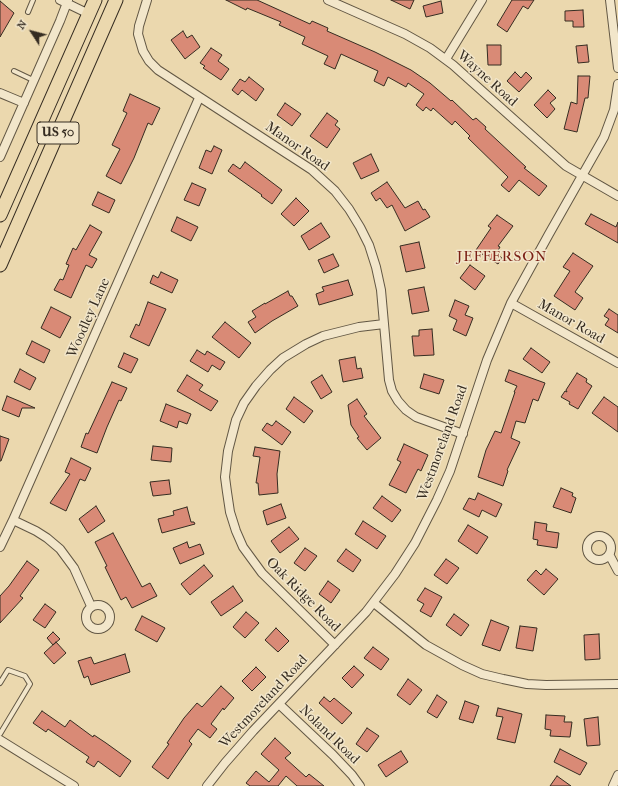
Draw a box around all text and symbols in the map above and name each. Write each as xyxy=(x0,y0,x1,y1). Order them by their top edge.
north arrow xyxy=(12,12,52,52)
text: N xyxy=(14,17,30,32)
street label: Wayne Road xyxy=(453,47,521,111)
street label: Manor Road xyxy=(262,119,332,175)
road number: US 50 xyxy=(37,122,79,144)
district label: JEFFERSON xyxy=(457,248,547,266)
street label: Woodley Lane xyxy=(64,276,114,360)
street label: Manor Road xyxy=(535,296,607,348)
street label: Westmoreland Road xyxy=(414,383,472,503)
street label: Oak Ridge Road xyxy=(262,554,344,636)
street label: Westmoreland Road xyxy=(216,652,312,752)
street label: Noland Road xyxy=(295,702,363,768)

